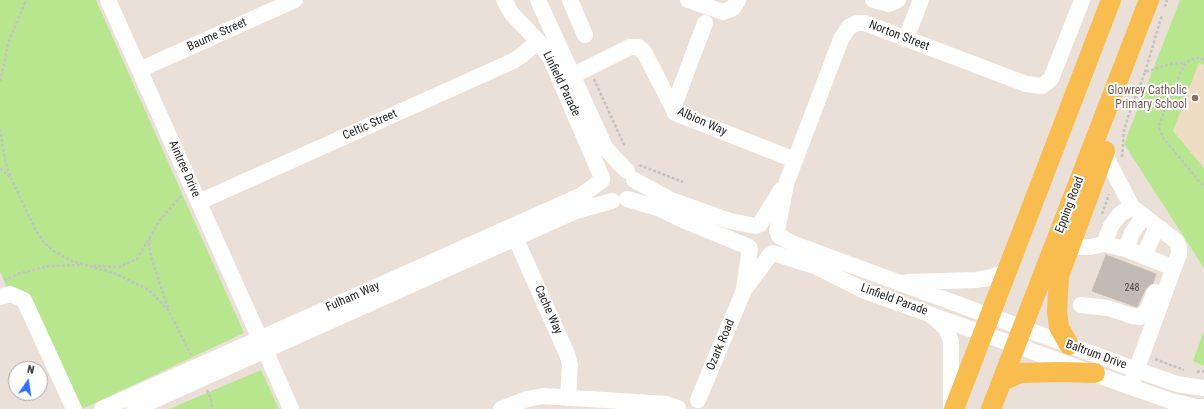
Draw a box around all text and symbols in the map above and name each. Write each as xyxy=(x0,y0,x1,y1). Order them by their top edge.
street label: Baume Street xyxy=(185,15,249,55)
street label: Norton Street xyxy=(867,18,931,54)
street label: Linfield Parade xyxy=(539,49,583,119)
place label: Glowrey Catholic Primary School xyxy=(1108,84,1187,112)
marker: Glowrey Catholic Primary School xyxy=(1190,93,1200,103)
street label: Albion Way xyxy=(675,105,729,139)
street label: Celtic Street xyxy=(341,107,399,143)
street label: Aintree Drive xyxy=(165,138,203,200)
street label: Epping Road xyxy=(1053,175,1087,235)
street label: Fulham Way xyxy=(324,279,382,315)
street label: Linfield Parade xyxy=(858,281,930,319)
house number: 248 xyxy=(1125,282,1139,294)
street label: Cache Way xyxy=(531,283,565,337)
street label: Ozark Road xyxy=(704,317,738,373)
street label: Baltrum Drive xyxy=(1064,337,1128,373)
north arrow xyxy=(8,361,48,401)
text: N xyxy=(26,363,35,377)

